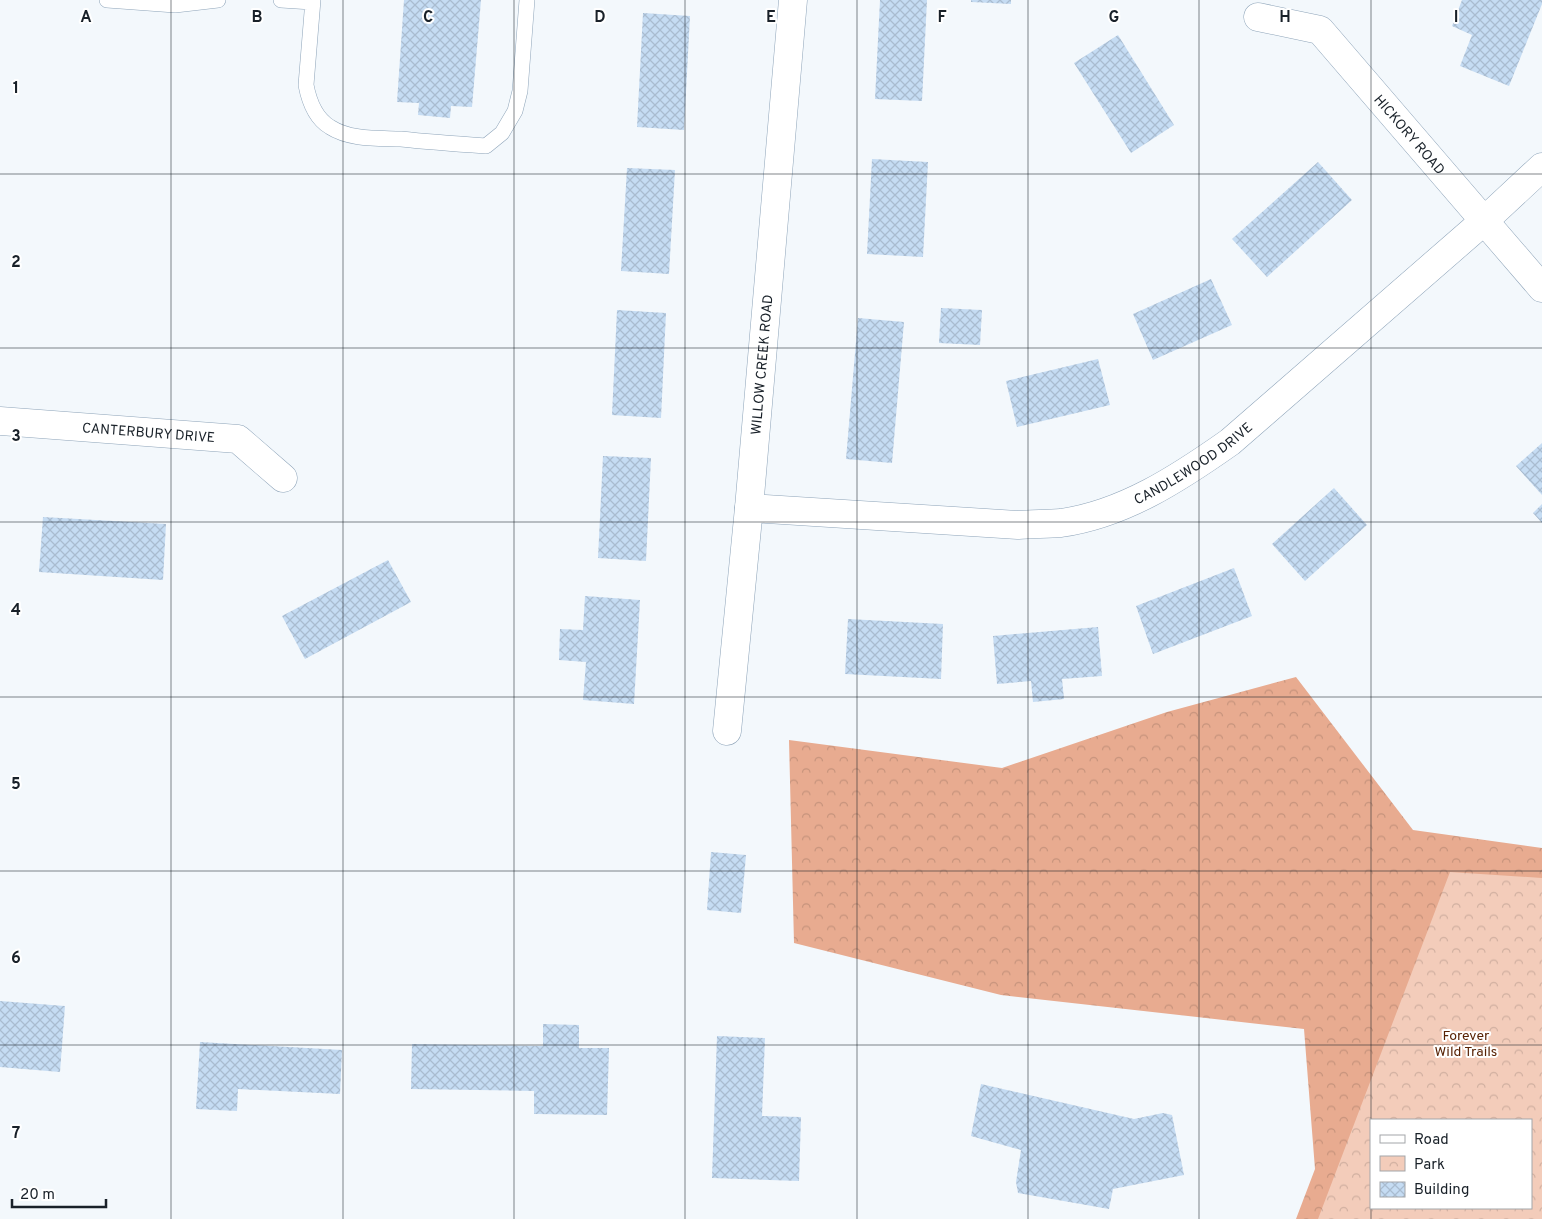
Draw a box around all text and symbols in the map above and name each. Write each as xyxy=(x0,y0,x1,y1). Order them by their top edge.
text: A xyxy=(80,8,92,28)
text: B xyxy=(251,8,263,28)
text: C xyxy=(423,8,433,28)
text: D xyxy=(594,8,606,28)
text: E xyxy=(766,8,776,28)
text: F xyxy=(937,8,947,28)
text: G xyxy=(1109,8,1119,28)
text: H xyxy=(1279,8,1291,28)
text: I xyxy=(1454,8,1458,28)
text: 1 xyxy=(13,79,19,99)
street label: HICKORY ROAD xyxy=(1370,92,1448,179)
text: 2 xyxy=(11,253,21,273)
street label: WILLOW CREEK ROAD xyxy=(748,294,777,436)
street label: CANDLEWOOD DRIVE xyxy=(1131,419,1257,509)
street label: CANTERBURY DRIVE xyxy=(81,420,215,447)
text: 3 xyxy=(11,427,21,447)
text: 4 xyxy=(11,601,21,621)
text: 5 xyxy=(11,775,21,795)
text: 6 xyxy=(11,949,21,969)
park label: Forever Wild Trails xyxy=(1435,1028,1497,1061)
legend xyxy=(1370,1119,1532,1209)
text: 7 xyxy=(12,1124,20,1144)
text: Road xyxy=(1414,1131,1449,1150)
text: Park xyxy=(1414,1156,1445,1175)
scale bar xyxy=(12,1176,106,1208)
text: Building xyxy=(1414,1181,1469,1200)
text: 20 m xyxy=(20,1186,55,1205)

